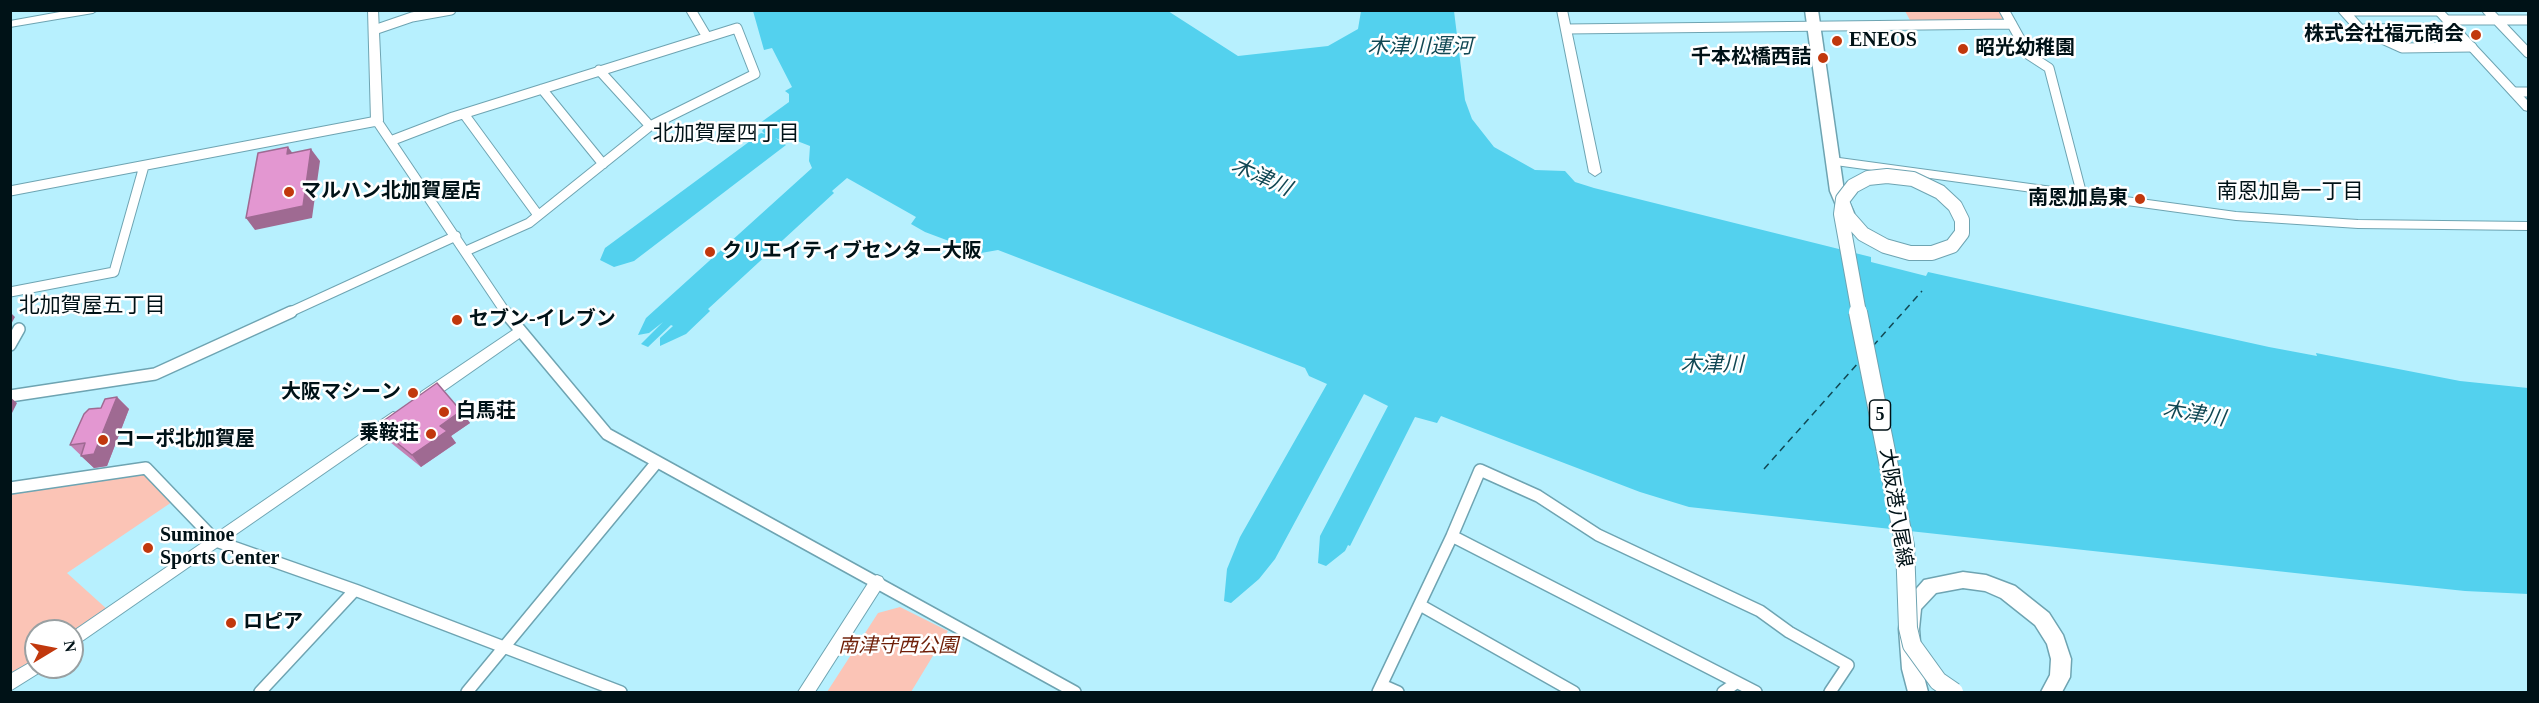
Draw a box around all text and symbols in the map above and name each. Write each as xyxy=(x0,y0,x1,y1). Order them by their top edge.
place label: 株式会社福元商会 xyxy=(2304,23,2464,47)
marker: 株式会社福元商会 xyxy=(2469,28,2483,42)
place label: ENEOS xyxy=(1849,29,1917,53)
water label: 木津川運河 xyxy=(1368,34,1472,60)
marker: ENEOS xyxy=(1830,34,1844,48)
place label: 昭光幼稚園 xyxy=(1975,37,2075,61)
marker: 昭光幼稚園 xyxy=(1956,42,1970,56)
place label: 千本松橋西詰 xyxy=(1691,46,1811,70)
marker: 千本松橋西詰 xyxy=(1816,51,1830,65)
district label: 北加賀屋四丁目 xyxy=(653,121,799,147)
water label: 木津川 xyxy=(1227,154,1295,202)
district label: 南恩加島一丁目 xyxy=(2217,179,2363,205)
place label: マルハン北加賀屋店 xyxy=(301,180,481,204)
marker: マルハン北加賀屋店 xyxy=(282,185,296,199)
place label: 南恩加島東 xyxy=(2028,187,2128,211)
marker: 南恩加島東 xyxy=(2133,192,2147,206)
place label: クリエイティブセンター大阪 xyxy=(722,240,982,264)
marker: クリエイティブセンター大阪 xyxy=(703,245,717,259)
district label: 北加賀屋五丁目 xyxy=(19,293,165,319)
place label: セブン-イレブン xyxy=(469,308,616,332)
marker: セブン-イレブン xyxy=(450,313,464,327)
water label: 木津川 xyxy=(1681,352,1743,378)
place label: 大阪マシーン xyxy=(281,381,401,405)
marker: 大阪マシーン xyxy=(406,386,420,400)
water label: 木津川 xyxy=(2161,398,2227,432)
place label: 白馬荘 xyxy=(456,400,516,424)
road number: 5 xyxy=(1870,400,1890,430)
marker: 白馬荘 xyxy=(437,405,451,419)
place label: 乗鞍荘 xyxy=(359,422,419,446)
marker: 乗鞍荘 xyxy=(424,427,438,441)
place label: コーポ北加賀屋 xyxy=(115,428,255,452)
marker: コーポ北加賀屋 xyxy=(96,433,110,447)
street label: 大阪港八尾線 xyxy=(1874,447,1916,569)
place label: Suminoe Sports Center xyxy=(160,524,279,571)
marker: Suminoe Sports Center xyxy=(141,541,155,555)
place label: ロピア xyxy=(243,611,303,635)
marker: ロピア xyxy=(224,616,238,630)
north arrow xyxy=(24,619,84,679)
park label: 南津守西公園 xyxy=(838,635,958,659)
text: N xyxy=(61,639,80,653)

